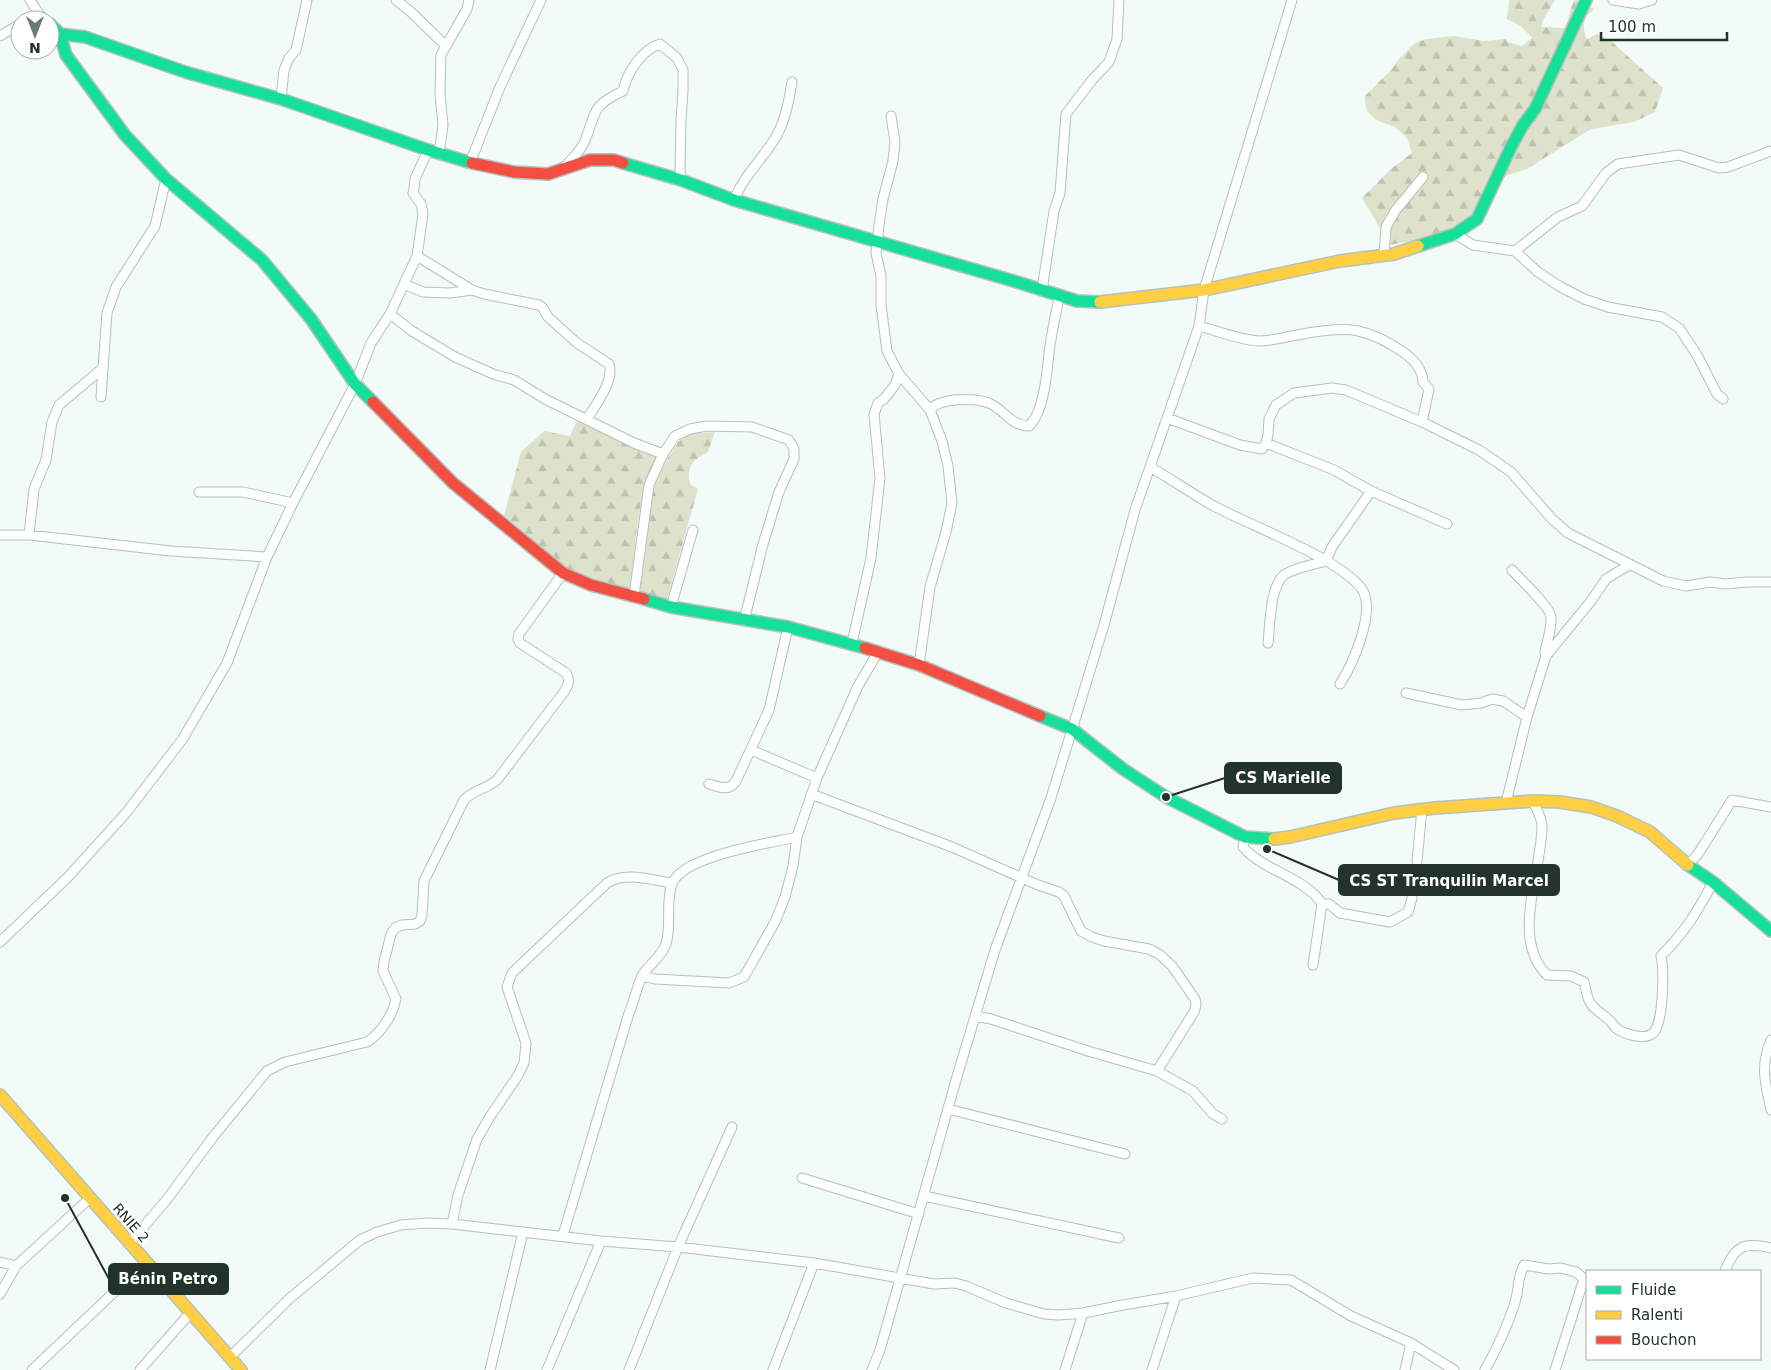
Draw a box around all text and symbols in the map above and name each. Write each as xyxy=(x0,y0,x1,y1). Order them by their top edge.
north arrow xyxy=(10,10,60,60)
scale bar xyxy=(1601,10,1727,42)
text: 100 m xyxy=(1608,18,1656,36)
text: N xyxy=(29,40,41,56)
callout: CS Marielle xyxy=(1225,763,1341,793)
text: CS Marielle xyxy=(1235,769,1331,787)
callout: CS ST Tranquilin Marcel xyxy=(1339,865,1559,895)
text: CS ST Tranquilin Marcel xyxy=(1349,872,1549,890)
street label: RNIE 2 xyxy=(110,1200,152,1246)
callout: Bénin Petro xyxy=(109,1264,228,1294)
text: Bénin Petro xyxy=(118,1270,218,1288)
legend xyxy=(1586,1270,1761,1360)
text: Fluide xyxy=(1631,1281,1676,1299)
text: Ralenti xyxy=(1631,1306,1683,1324)
text: Bouchon xyxy=(1631,1331,1696,1349)

